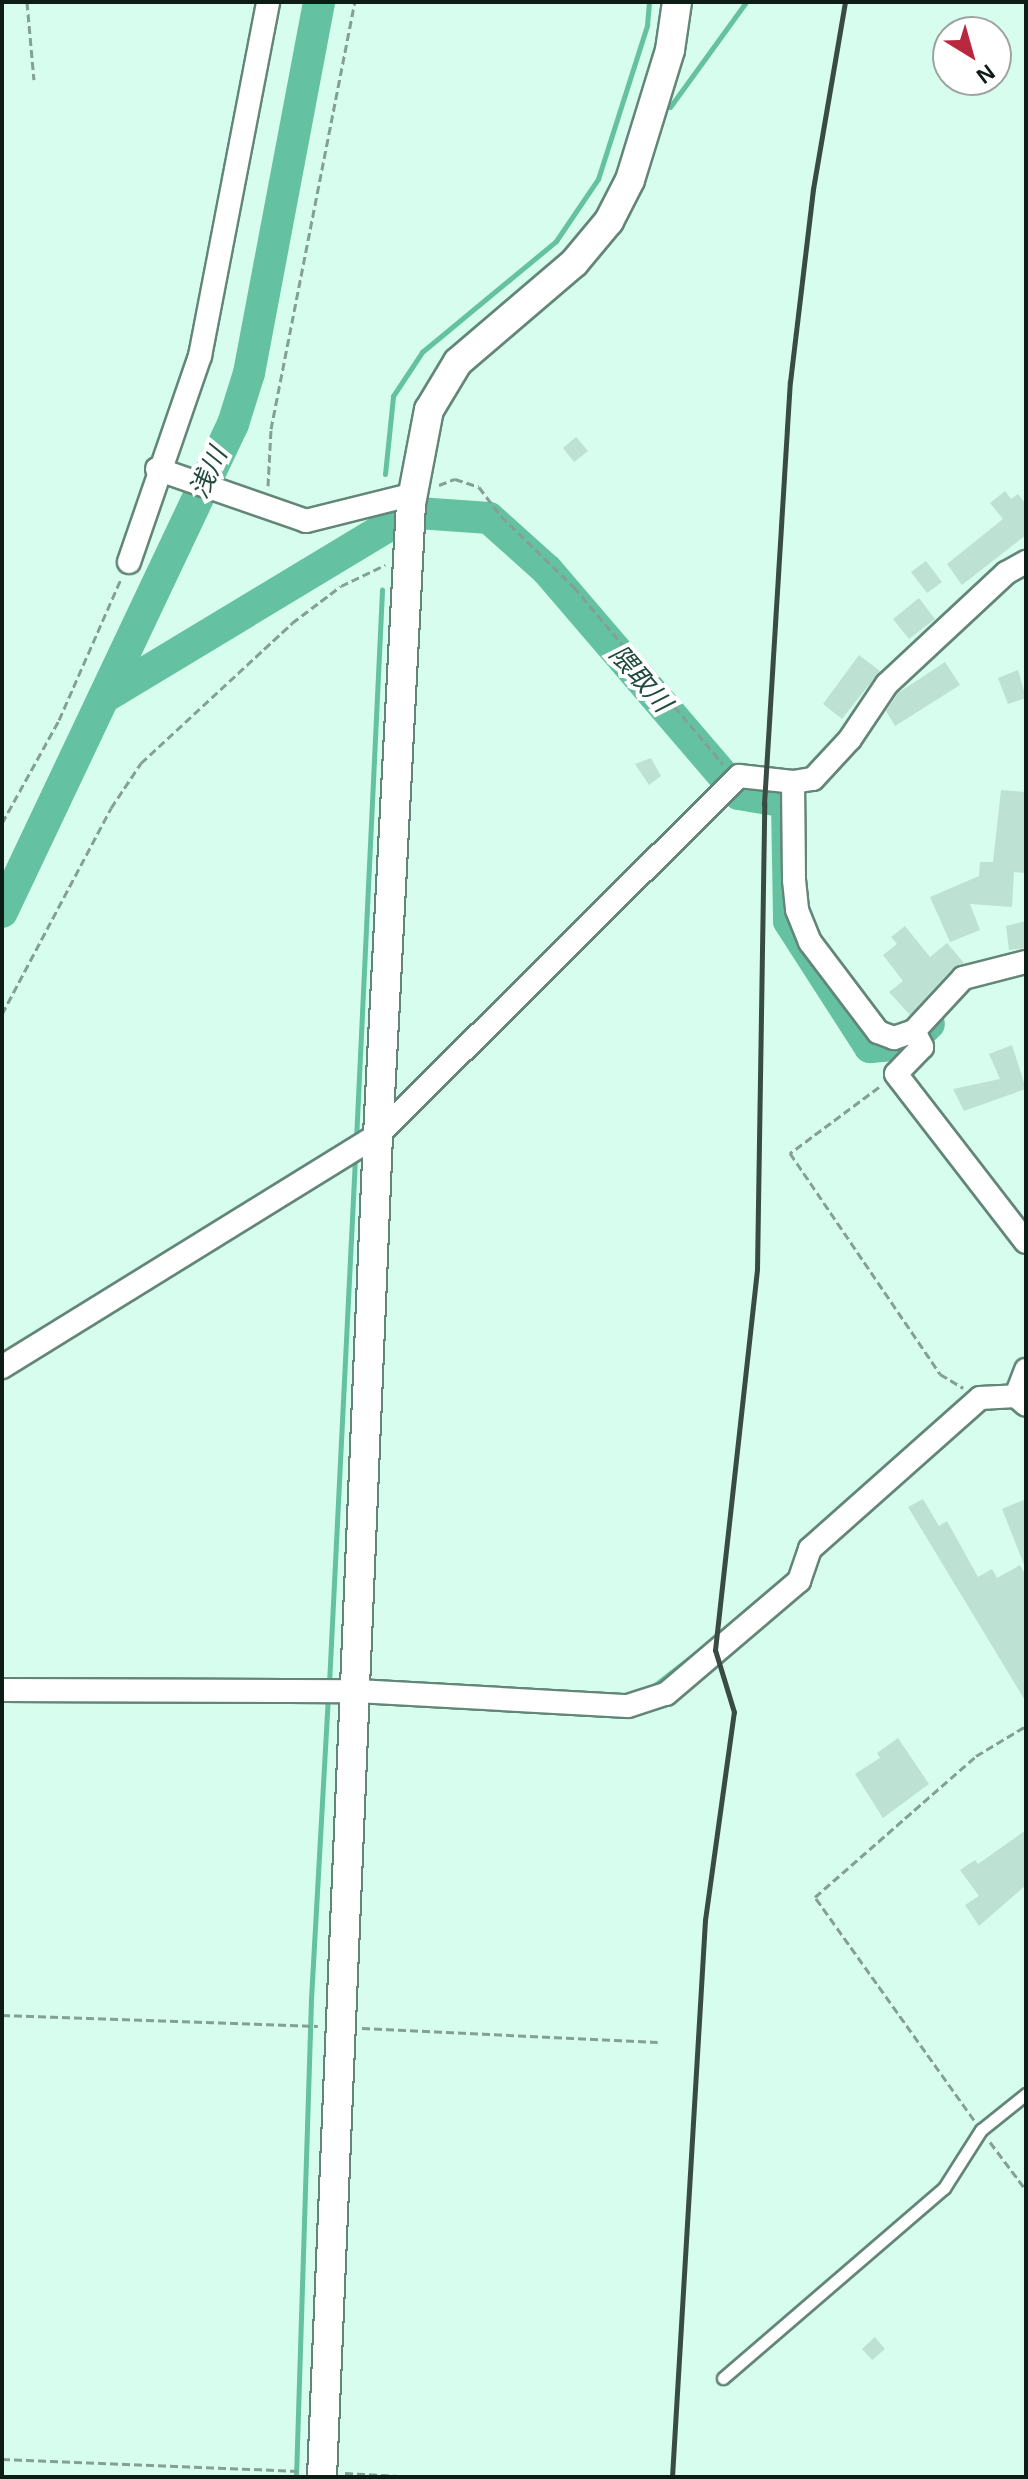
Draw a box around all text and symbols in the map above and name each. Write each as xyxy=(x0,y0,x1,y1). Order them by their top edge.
north arrow xyxy=(932,16,1012,96)
text: N xyxy=(972,59,999,89)
water label: 浅川 xyxy=(184,443,234,503)
water label: 隈取川 xyxy=(603,639,677,719)

